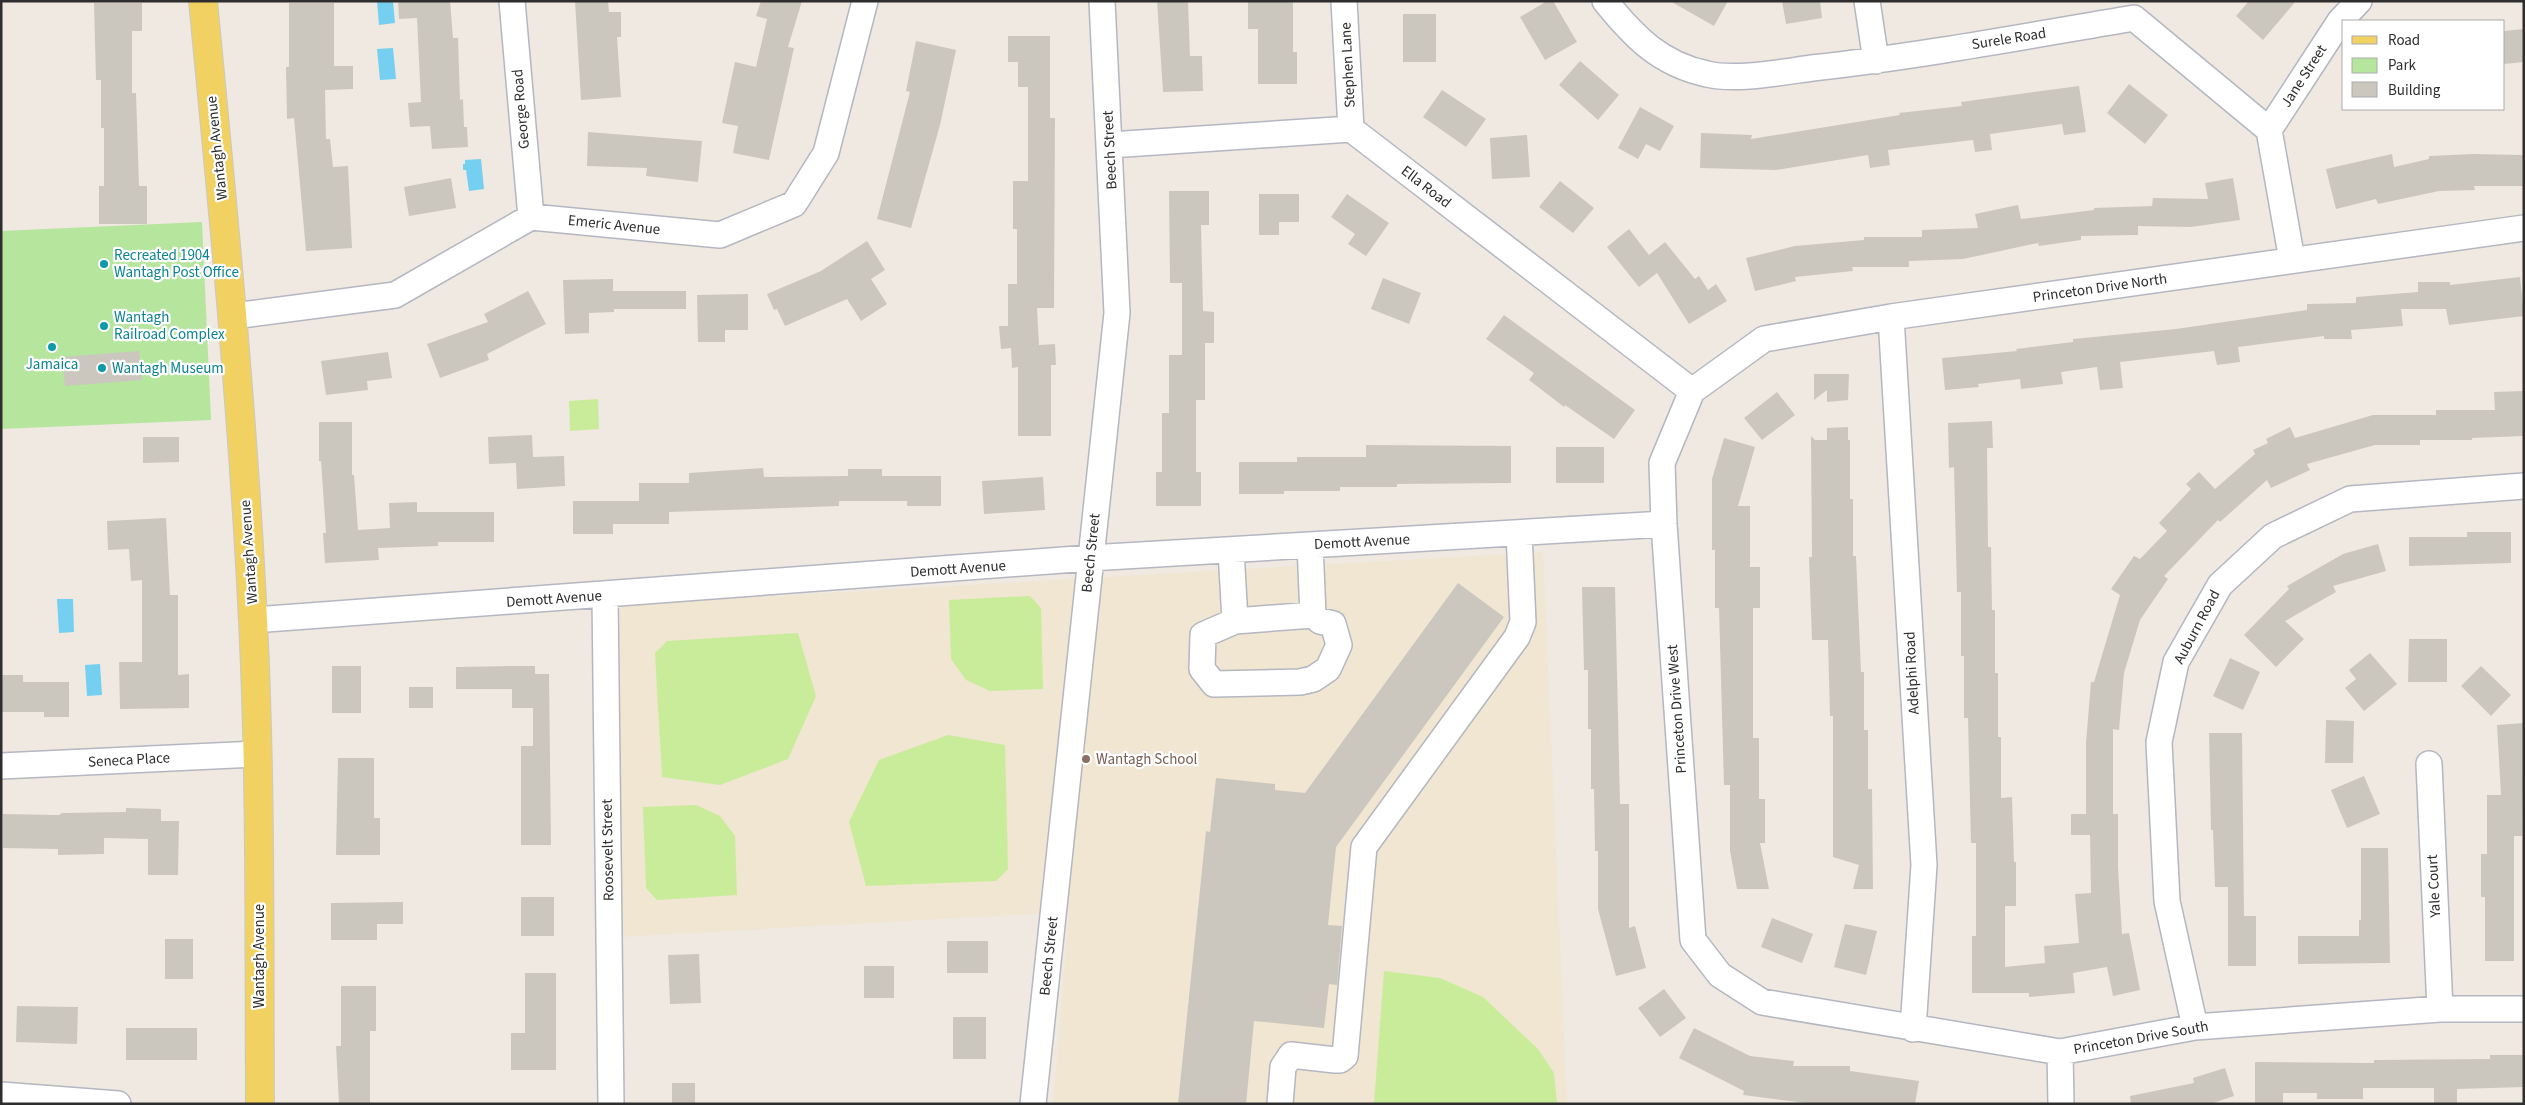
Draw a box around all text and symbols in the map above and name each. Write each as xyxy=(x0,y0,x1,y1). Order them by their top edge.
legend xyxy=(2342,20,2505,110)
street label: Stephen Lane xyxy=(1335,22,1361,108)
street label: Surele Road xyxy=(1970,23,2048,55)
text: Road xyxy=(2388,30,2420,51)
street label: Jane Street xyxy=(2276,41,2332,111)
text: Park xyxy=(2388,55,2417,76)
street label: George Road xyxy=(507,68,535,150)
text: Building xyxy=(2388,80,2441,101)
street label: Wantagh Avenue xyxy=(201,95,233,201)
street label: Beech Street xyxy=(1097,110,1123,190)
street label: Ella Road xyxy=(1397,161,1455,213)
street label: Emeric Avenue xyxy=(567,210,661,240)
place label: Recreated 1904 Wantagh Post Office xyxy=(114,245,239,283)
marker: Recreated 1904 Wantagh Post Office xyxy=(98,258,110,270)
street label: Princeton Drive North xyxy=(2032,268,2168,308)
place label: Wantagh Railroad Complex xyxy=(114,307,225,345)
marker: Wantagh Railroad Complex xyxy=(98,320,110,332)
marker: Jamaica xyxy=(46,341,58,353)
place label: Jamaica xyxy=(26,354,78,375)
place label: Wantagh Museum xyxy=(112,358,224,379)
marker: Wantagh Museum xyxy=(96,362,108,374)
street label: Wantagh Avenue xyxy=(235,499,263,605)
street label: Beech Street xyxy=(1076,512,1106,594)
street label: Demott Avenue xyxy=(1313,529,1411,555)
street label: Demott Avenue xyxy=(909,555,1007,583)
street label: Demott Avenue xyxy=(505,585,603,613)
street label: Auburn Road xyxy=(2169,586,2225,668)
street label: Adelphi Road xyxy=(1899,631,1925,715)
street label: Princeton Drive West xyxy=(1662,644,1692,774)
street label: Seneca Place xyxy=(87,747,171,773)
place label: Wantagh School xyxy=(1096,749,1198,770)
marker: Wantagh School xyxy=(1080,753,1092,765)
street label: Roosevelt Street xyxy=(597,799,619,901)
street label: Yale Court xyxy=(2422,854,2446,919)
street label: Wantagh Avenue xyxy=(249,904,270,1008)
street label: Beech Street xyxy=(1034,915,1064,997)
street label: Princeton Drive South xyxy=(2072,1016,2210,1060)

